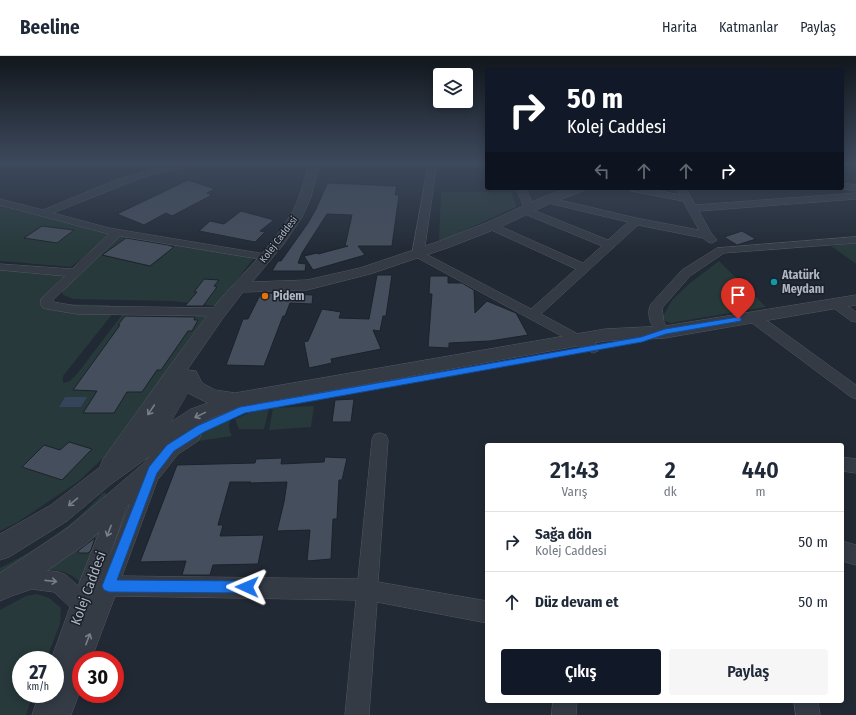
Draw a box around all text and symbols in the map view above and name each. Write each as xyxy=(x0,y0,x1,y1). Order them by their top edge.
text: Beeline xyxy=(20,16,80,39)
text: Harita xyxy=(662,19,697,36)
text: Katmanlar xyxy=(719,19,778,36)
text: Paylaş xyxy=(800,19,836,36)
map controls xyxy=(433,68,473,108)
button: layers xyxy=(433,68,473,108)
text: 50 m xyxy=(567,82,623,115)
icon: right xyxy=(501,84,553,136)
text: Kolej Caddesi xyxy=(567,116,666,138)
icon: left xyxy=(591,160,613,182)
icon: ahead xyxy=(633,160,655,182)
icon: ahead xyxy=(675,160,697,182)
icon: right xyxy=(717,160,739,182)
street label: Kolej Caddesi xyxy=(257,213,300,265)
place label: Atatürk Meydanı xyxy=(781,268,824,296)
marker: Atatürk Meydanı xyxy=(769,277,779,287)
pin xyxy=(721,278,755,319)
icon: arrive xyxy=(727,284,749,306)
place label: Pidem xyxy=(273,289,304,303)
marker: Pidem xyxy=(260,291,270,301)
one-way arrow xyxy=(147,404,155,415)
one-way arrow xyxy=(195,412,207,419)
text: 21:43 xyxy=(550,456,599,484)
text: 2 xyxy=(665,456,676,484)
text: 440 xyxy=(742,456,779,484)
text: Varış xyxy=(561,484,587,499)
text: dk xyxy=(664,484,677,499)
text: m xyxy=(755,484,765,499)
one-way arrow xyxy=(67,497,78,506)
one-way arrow xyxy=(105,524,113,536)
text: Sağa dön xyxy=(535,525,592,543)
icon: right xyxy=(501,531,523,553)
text: 50 m xyxy=(798,533,828,551)
text: Kolej Caddesi xyxy=(535,543,607,558)
street label: Kolej Caddesi xyxy=(67,549,110,627)
position arrow xyxy=(226,566,268,608)
one-way arrow xyxy=(44,578,57,585)
icon: ahead xyxy=(501,591,523,613)
text: Düz devam et xyxy=(535,593,618,611)
text: 50 m xyxy=(798,593,828,611)
one-way arrow xyxy=(84,634,92,646)
button: Çıkış xyxy=(501,649,661,695)
button: Paylaş xyxy=(669,649,828,695)
speed limit sign: 30 xyxy=(72,651,124,703)
text: 27 xyxy=(29,660,47,684)
text: km/h xyxy=(27,681,49,693)

